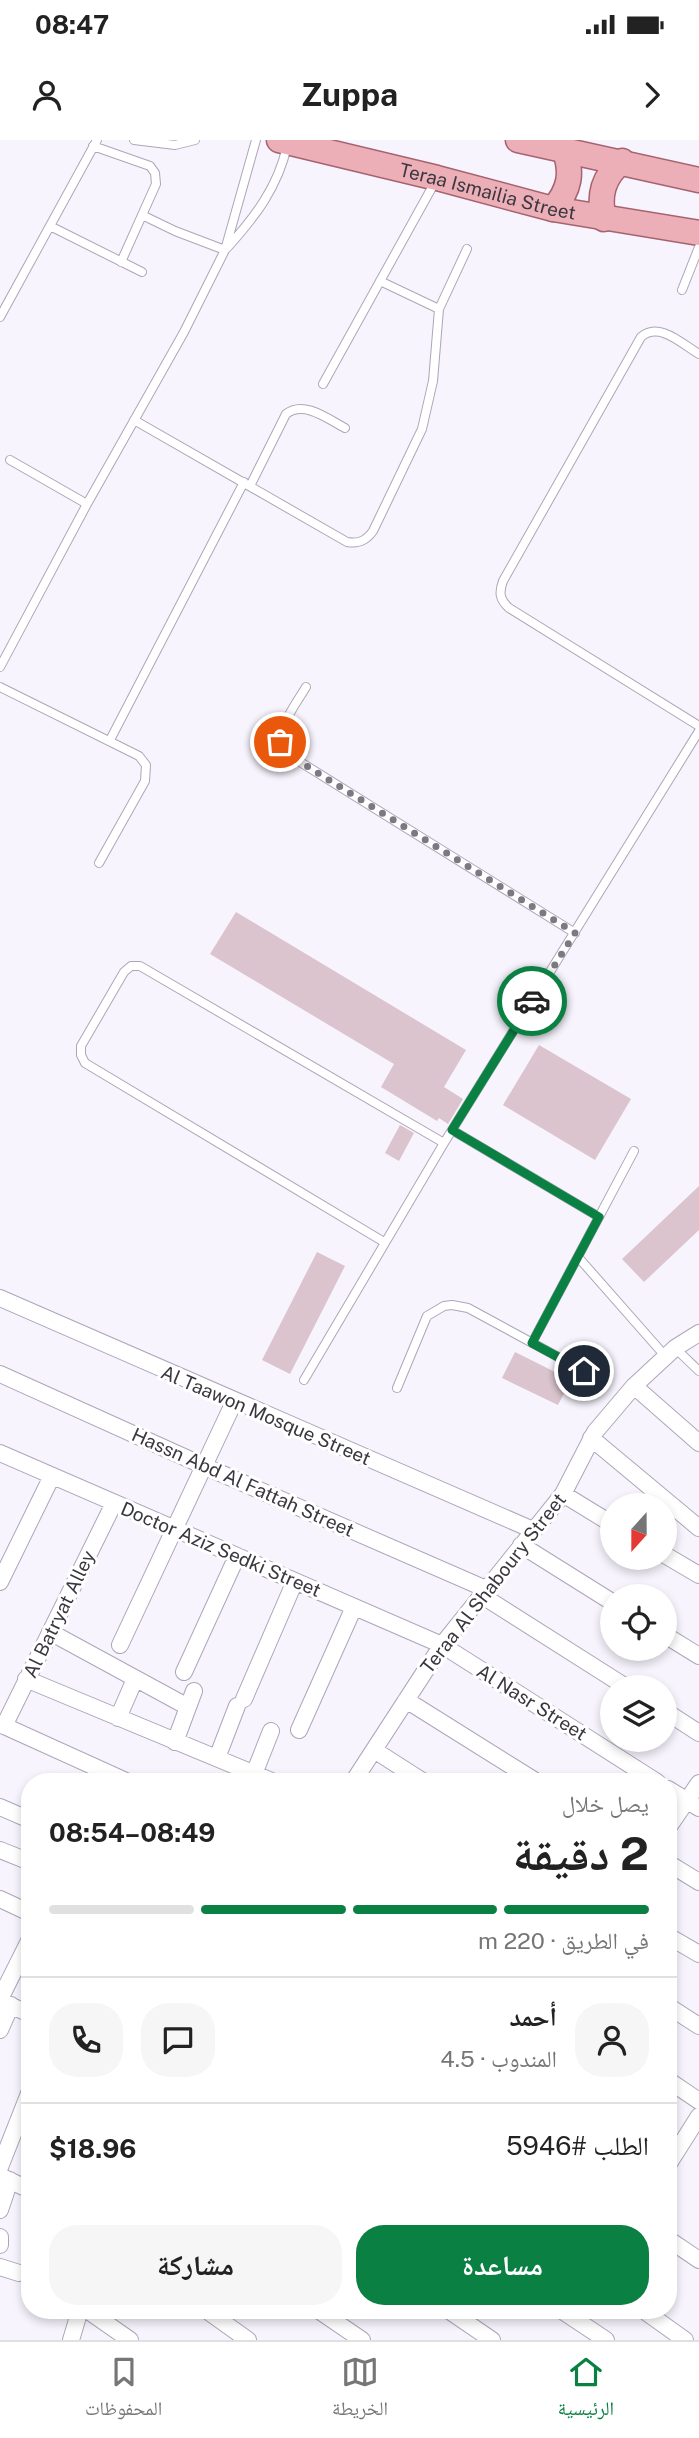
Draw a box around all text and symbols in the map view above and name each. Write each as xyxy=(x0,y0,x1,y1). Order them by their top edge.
text: 08:47 xyxy=(35,9,109,40)
icon: person xyxy=(28,76,66,114)
text: Zuppa xyxy=(301,76,398,113)
icon: forward xyxy=(633,76,671,114)
street label: Teraa Ismailia Street xyxy=(397,158,578,224)
pin xyxy=(250,712,310,772)
icon: bag xyxy=(261,723,299,761)
courier xyxy=(497,966,567,1036)
icon: car xyxy=(513,982,551,1020)
pin xyxy=(554,1341,614,1401)
icon: home xyxy=(565,1352,603,1390)
street label: Al Taawon Mosque Street xyxy=(158,1361,374,1469)
street label: Hassn Abd Al Fattah Street xyxy=(129,1423,357,1541)
street label: Teraa Al Shaboury Street xyxy=(416,1489,570,1677)
north arrow xyxy=(600,1493,677,1570)
map controls xyxy=(600,1493,677,1752)
street label: Doctor Aziz Sedki Street xyxy=(118,1497,324,1601)
street label: Al Batryat Alley xyxy=(19,1547,99,1681)
button: locate xyxy=(600,1584,677,1661)
street label: Al Nasr Street xyxy=(473,1659,591,1745)
button: layers xyxy=(600,1675,677,1752)
text: يصل خلال xyxy=(562,1790,649,1817)
text: 08:49–08:54 xyxy=(49,1817,215,1848)
text: 2 دقيقة xyxy=(513,1826,649,1880)
text: في الطريق · 220 m xyxy=(478,1927,649,1954)
text: أحمد xyxy=(509,2001,557,2032)
button: phone xyxy=(49,2003,123,2077)
button: chat xyxy=(141,2003,215,2077)
button: person xyxy=(575,2003,649,2077)
text: المندوب · 4.5 xyxy=(440,2045,557,2072)
text: الطلب #5946 xyxy=(506,2130,649,2161)
text: $18.96 xyxy=(49,2133,137,2164)
button: مشاركة xyxy=(49,2225,342,2305)
button: مساعدة xyxy=(356,2225,649,2305)
tab: المحفوظات xyxy=(85,2353,162,2427)
tab: الخريطة xyxy=(332,2353,388,2427)
tab: الرئيسية xyxy=(558,2353,614,2427)

